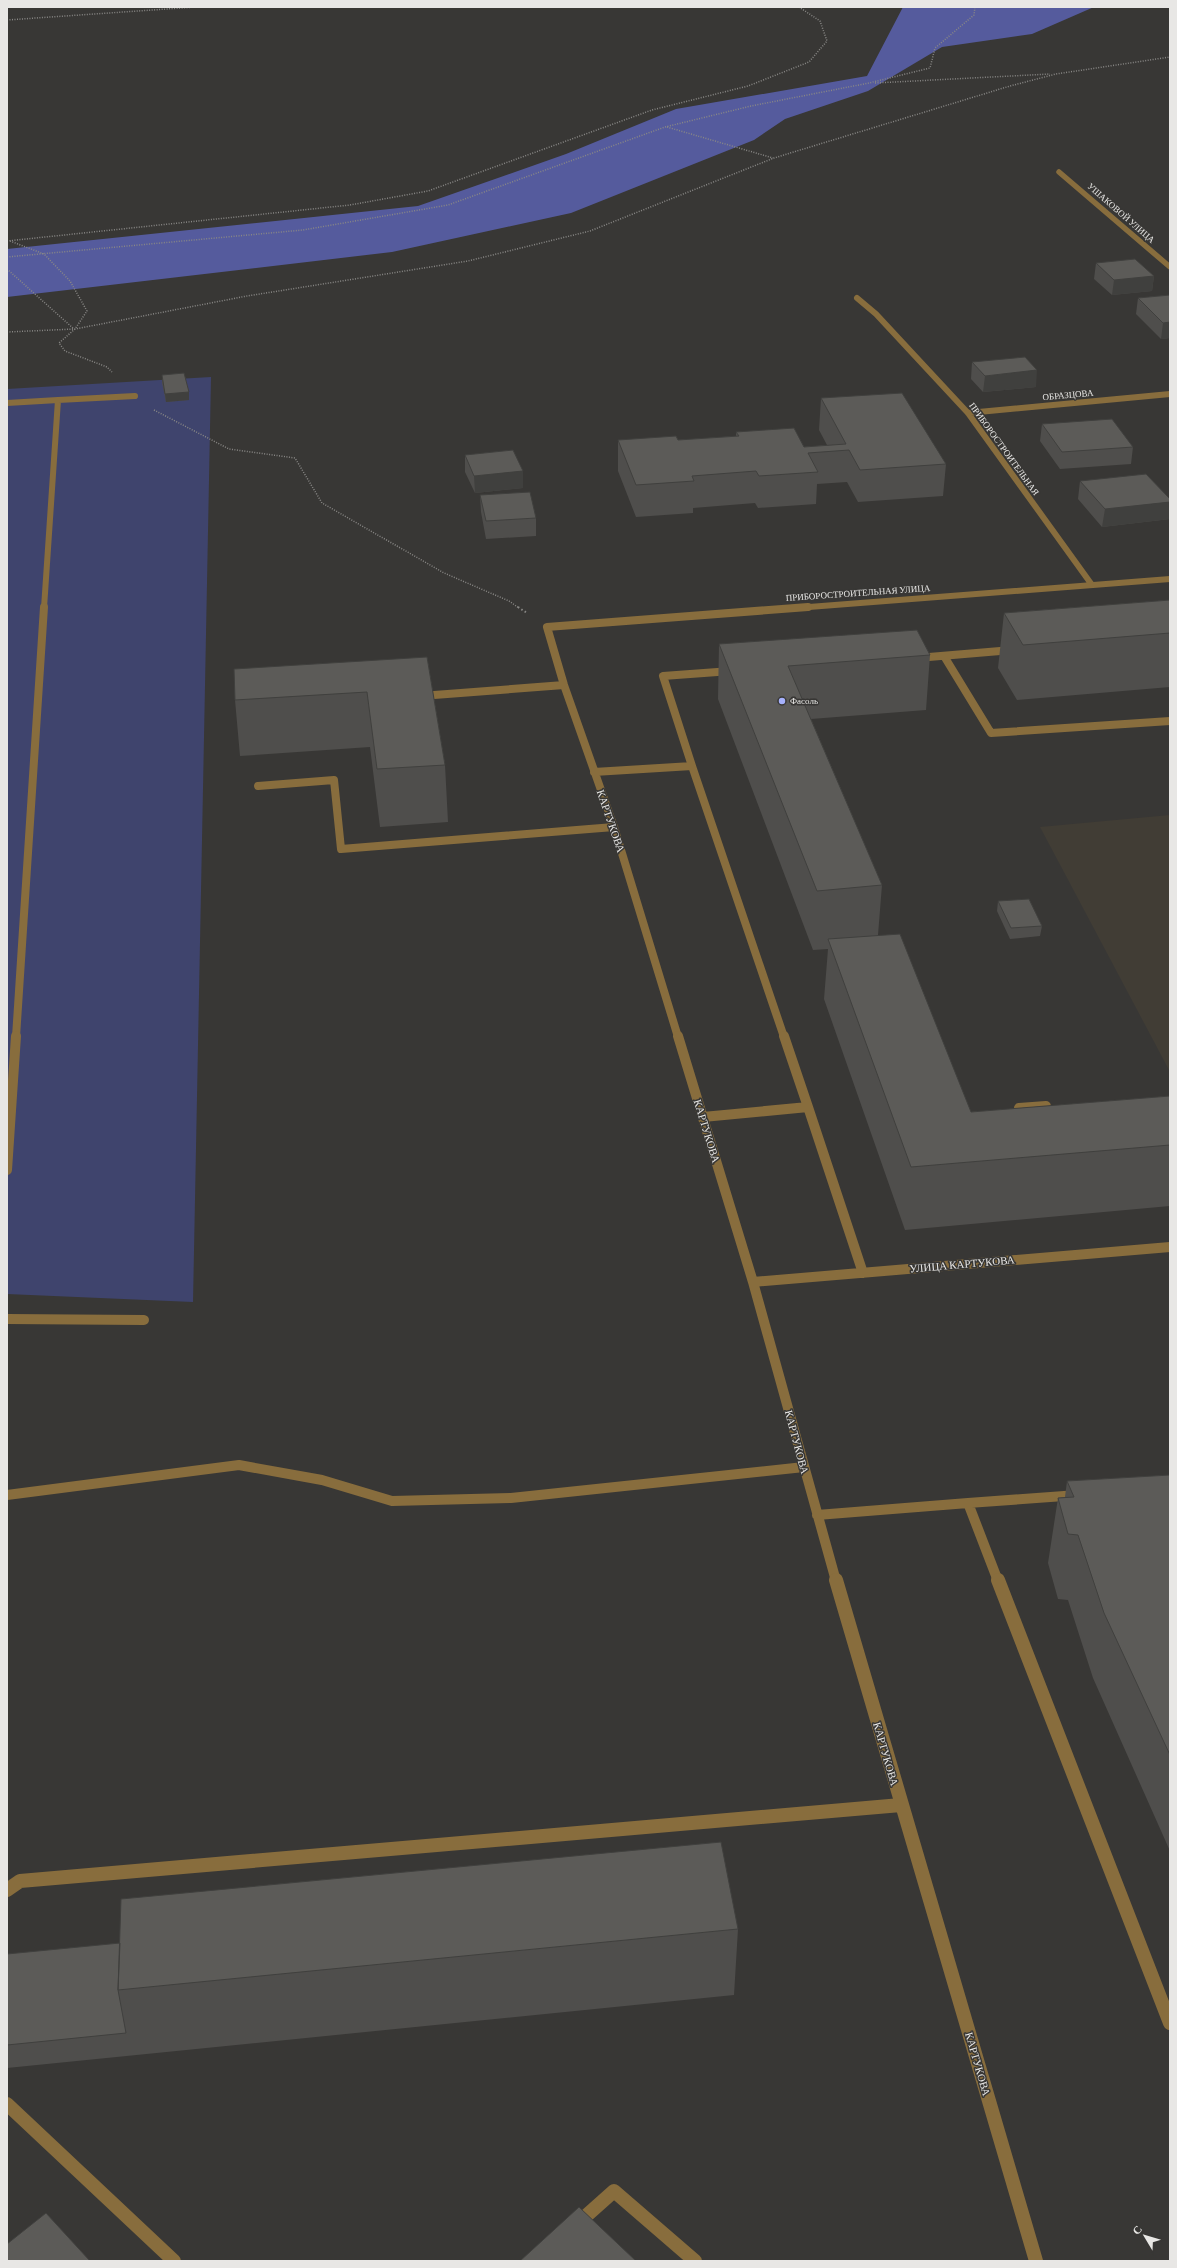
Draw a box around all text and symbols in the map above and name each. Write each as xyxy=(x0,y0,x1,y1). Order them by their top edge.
street label: УШАКОВОЙ УЛИЦА xyxy=(1085,181,1157,245)
street label: ОБРАЗЦОВА xyxy=(1042,388,1094,402)
street label: ПРИБОРОСТРОИТЕЛЬНАЯ xyxy=(967,401,1041,497)
street label: ПРИБОРОСТРОИТЕЛЬНАЯ УЛИЦА xyxy=(785,583,931,603)
marker: Фасоль xyxy=(777,696,787,706)
place label: Фасоль xyxy=(790,696,818,706)
street label: КАРТУКОВА xyxy=(595,788,627,854)
street label: КАРТУКОВА xyxy=(692,1098,722,1164)
street label: УЛИЦА КАРТУКОВА xyxy=(909,1253,1015,1275)
street label: КАРТУКОВА xyxy=(783,1409,811,1475)
street label: КАРТУКОВА xyxy=(871,1721,901,1787)
street label: КАРТУКОВА xyxy=(963,2031,993,2097)
north arrow xyxy=(1125,2216,1165,2256)
text: С xyxy=(1130,2223,1144,2237)

